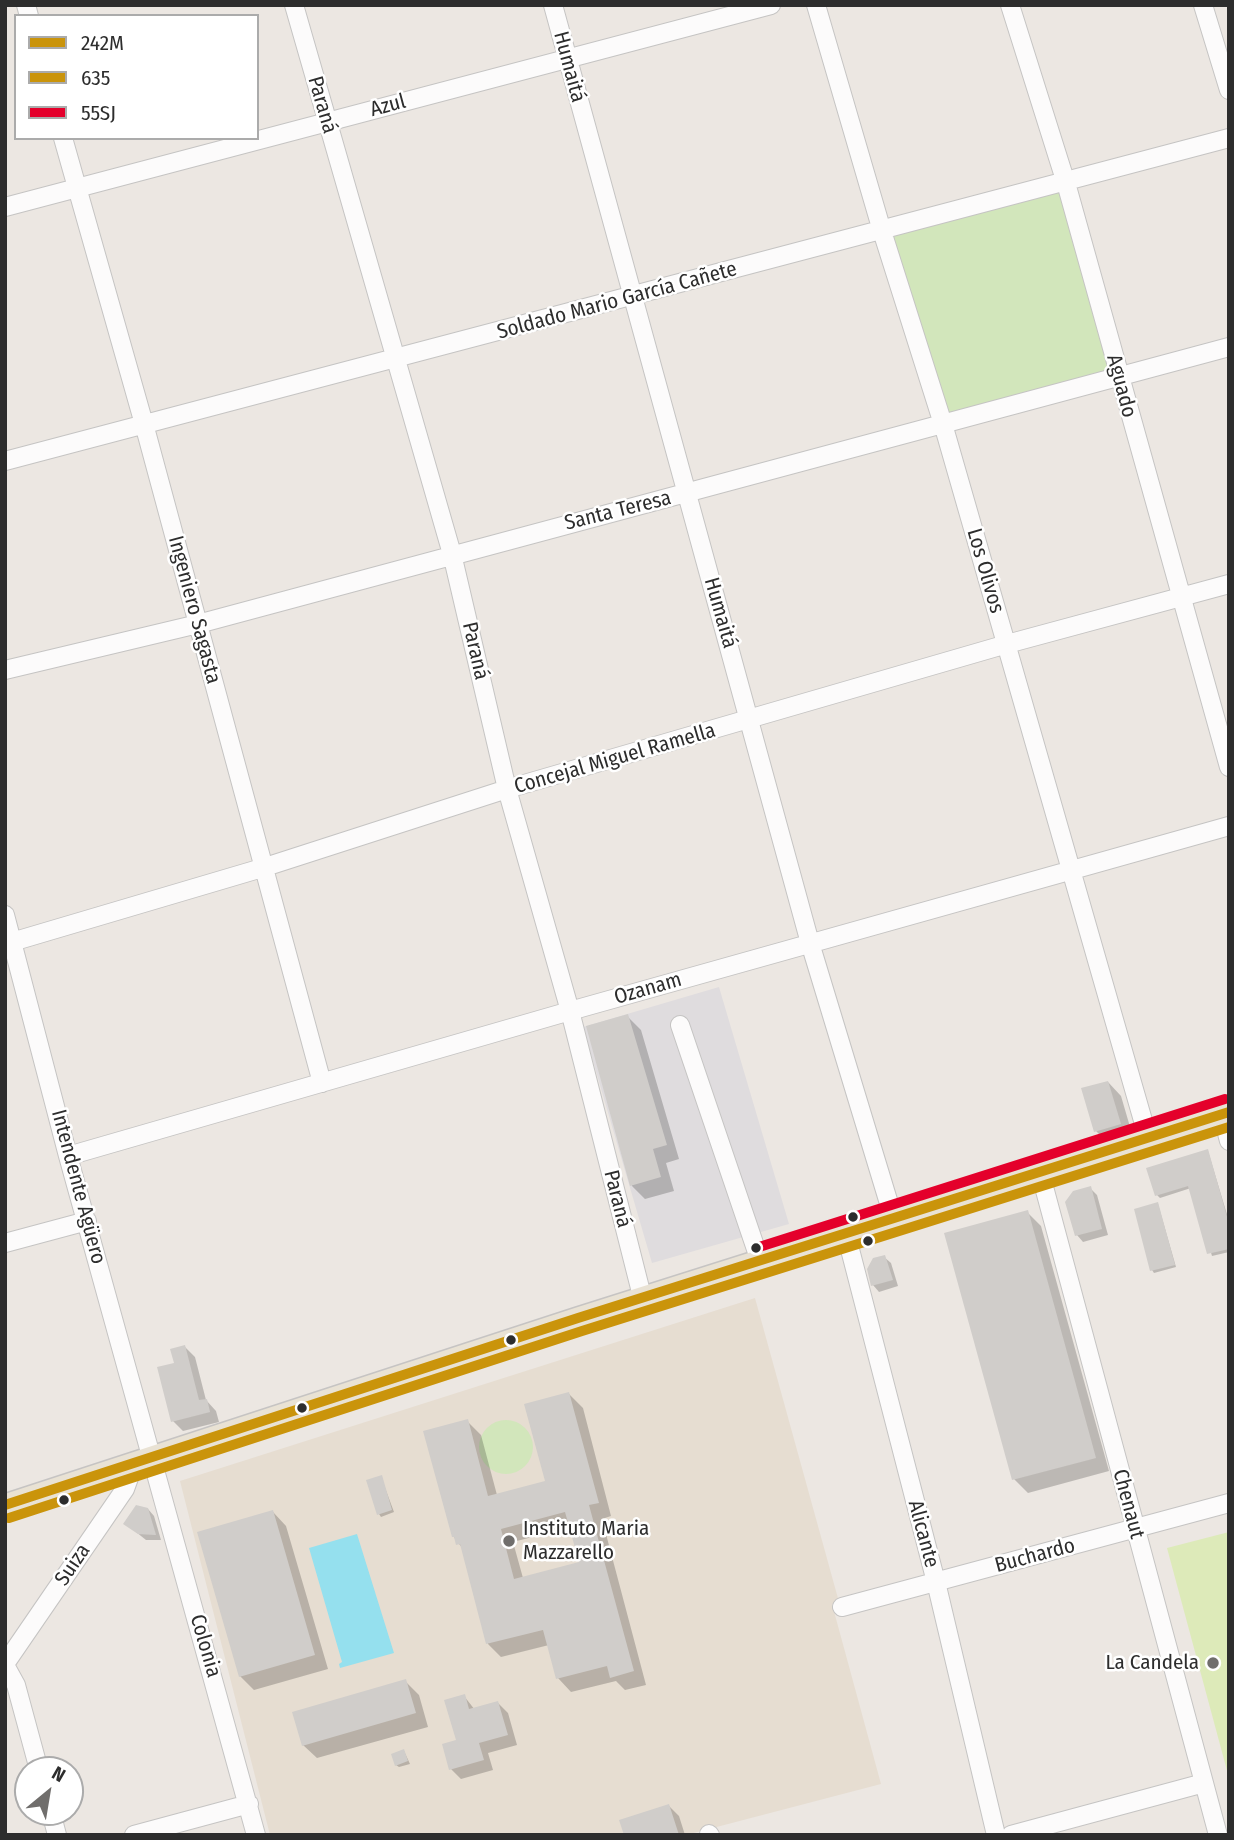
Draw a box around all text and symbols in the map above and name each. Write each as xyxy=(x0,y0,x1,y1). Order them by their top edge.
legend xyxy=(14,14,259,140)
street label: Humaitá xyxy=(547,29,591,105)
text: 242M xyxy=(81,30,124,56)
text: 635 xyxy=(81,65,110,91)
street label: Paraná xyxy=(302,73,342,137)
street label: Azul xyxy=(367,89,409,123)
text: 55SJ xyxy=(81,100,116,126)
street label: Soldado Mario García Cañete xyxy=(494,257,740,345)
street label: Aguado xyxy=(1101,352,1141,420)
street label: Santa Teresa xyxy=(562,486,674,536)
street label: Los Olivos xyxy=(961,526,1009,616)
street label: Ingeniero Sagasta xyxy=(162,533,226,687)
street label: Humaitá xyxy=(698,575,742,651)
street label: Paraná xyxy=(456,620,494,682)
street label: Concejal Miguel Ramella xyxy=(511,718,719,800)
street label: Ozanam xyxy=(611,967,685,1011)
street label: Intendente Agüero xyxy=(45,1107,111,1267)
street label: Paraná xyxy=(598,1168,636,1230)
unlabelled marker xyxy=(846,1210,860,1224)
unlabelled marker xyxy=(861,1234,875,1248)
unlabelled marker xyxy=(749,1241,763,1255)
unlabelled marker xyxy=(504,1333,518,1347)
unlabelled marker xyxy=(295,1401,309,1415)
street label: Chenaut xyxy=(1107,1466,1149,1542)
unlabelled marker xyxy=(57,1493,71,1507)
street label: Alicante xyxy=(902,1497,944,1571)
place label: Instituto Maria Mazzarello xyxy=(523,1516,649,1566)
marker: Instituto Maria Mazzarello xyxy=(501,1533,517,1549)
street label: Buchardo xyxy=(992,1533,1078,1579)
street label: Suiza xyxy=(50,1539,96,1591)
street label: Colonia xyxy=(184,1612,226,1680)
place label: La Candela xyxy=(1105,1650,1199,1676)
marker: La Candela xyxy=(1205,1655,1221,1671)
north arrow xyxy=(14,1756,84,1826)
text: N xyxy=(48,1761,69,1787)

